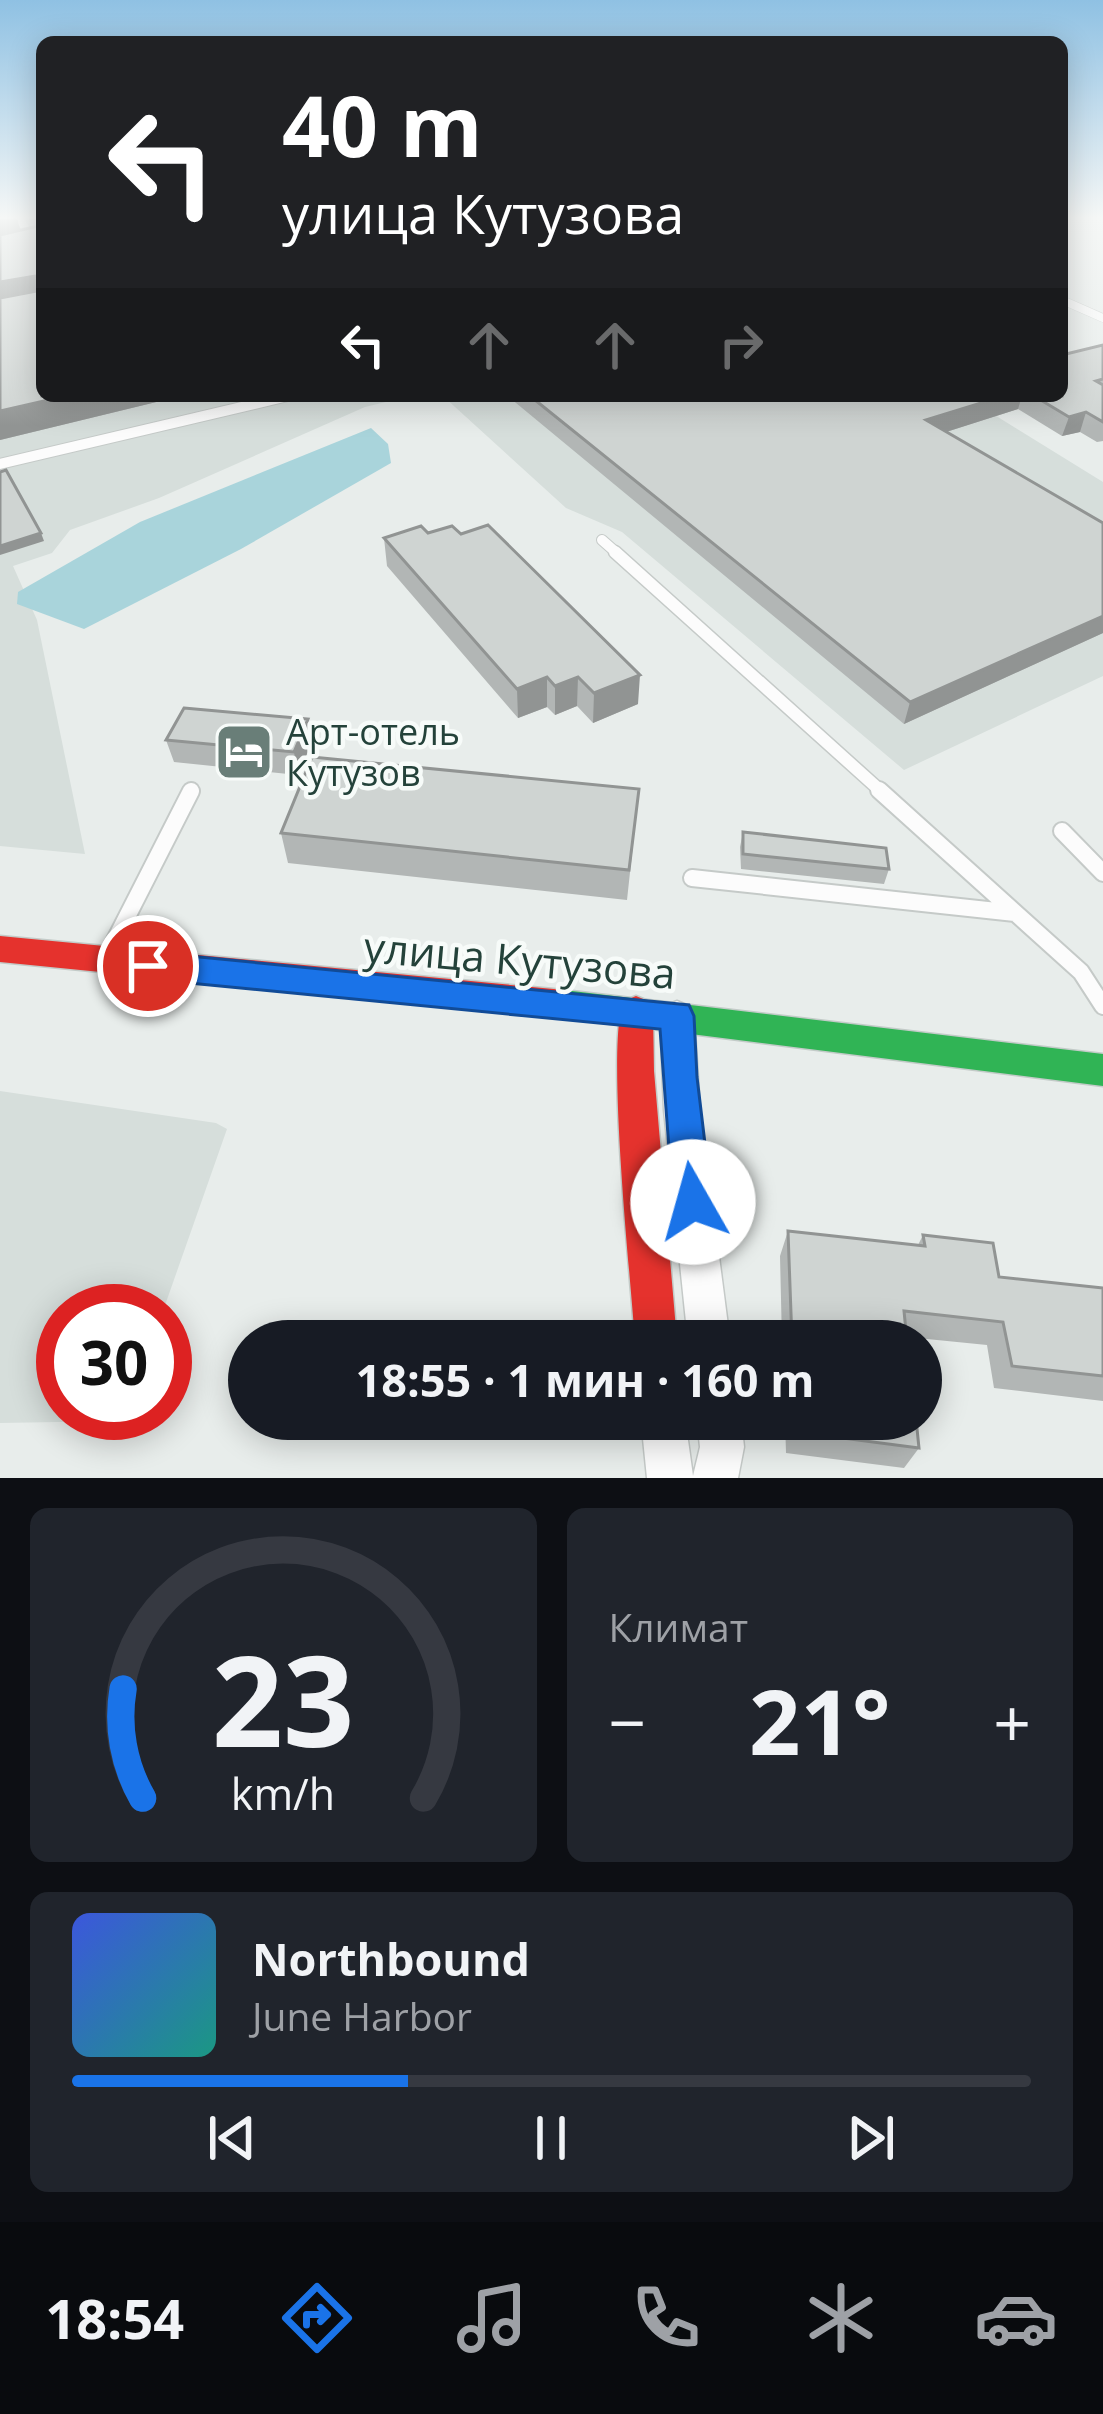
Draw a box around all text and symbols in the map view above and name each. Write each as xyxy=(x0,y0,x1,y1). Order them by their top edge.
text: 40 m xyxy=(282,67,482,182)
icon: left xyxy=(84,84,240,240)
text: улица Кутузова xyxy=(282,176,684,250)
icon: left xyxy=(330,312,396,378)
icon: ahead xyxy=(456,312,522,378)
icon: ahead xyxy=(582,312,648,378)
icon: right xyxy=(708,312,774,378)
place label: Арт-отель Кутузов xyxy=(286,707,460,797)
hotel icon: Арт-отель Кутузов xyxy=(213,721,275,783)
pin xyxy=(97,915,199,1017)
street label: улица Кутузова xyxy=(362,917,678,1001)
icon: arrive xyxy=(115,933,181,999)
position arrow xyxy=(630,1139,756,1265)
speed limit sign: 30 xyxy=(36,1284,192,1440)
text: 18:55 · 1 мин · 160 m xyxy=(356,1349,814,1410)
text: Климат xyxy=(609,1600,748,1653)
text: 23 xyxy=(212,1614,355,1784)
text: 21° xyxy=(749,1659,890,1781)
text: − xyxy=(609,1676,646,1766)
text: + xyxy=(993,1676,1031,1766)
text: km/h xyxy=(231,1764,335,1823)
text: Northbound xyxy=(252,1928,530,1989)
text: June Harbor xyxy=(252,1989,472,2042)
icon: previous xyxy=(199,2105,265,2171)
icon: pause xyxy=(518,2105,584,2171)
icon: next xyxy=(838,2105,904,2171)
icon: directions xyxy=(275,2276,359,2360)
icon: music xyxy=(450,2276,534,2360)
icon: phone xyxy=(624,2276,708,2360)
icon: climate xyxy=(799,2276,883,2360)
icon: car xyxy=(974,2276,1058,2360)
text: 18:54 xyxy=(45,2281,184,2355)

